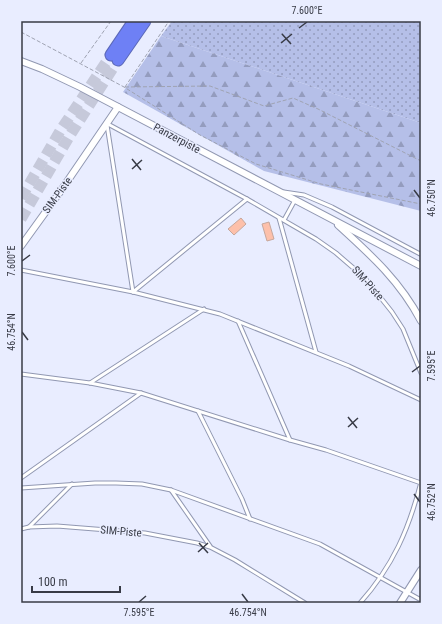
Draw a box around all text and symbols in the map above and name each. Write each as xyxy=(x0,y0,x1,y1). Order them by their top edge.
text: 7.600°E xyxy=(291,5,323,16)
street label: Panzerpiste xyxy=(151,121,202,156)
street label: SIM-Piste xyxy=(40,175,75,216)
text: 46.750°N xyxy=(426,179,437,217)
text: 7.600°E xyxy=(6,245,17,277)
street label: SIM-Piste xyxy=(349,264,386,303)
text: 46.754°N xyxy=(6,313,17,351)
text: 7.595°E xyxy=(426,350,437,382)
text: 46.752°N xyxy=(426,483,437,521)
street label: SIM-Piste xyxy=(100,523,142,540)
scale bar xyxy=(32,568,120,594)
text: 100 m xyxy=(38,575,68,589)
text: 7.595°E xyxy=(123,607,155,618)
text: 46.754°N xyxy=(229,607,267,618)

